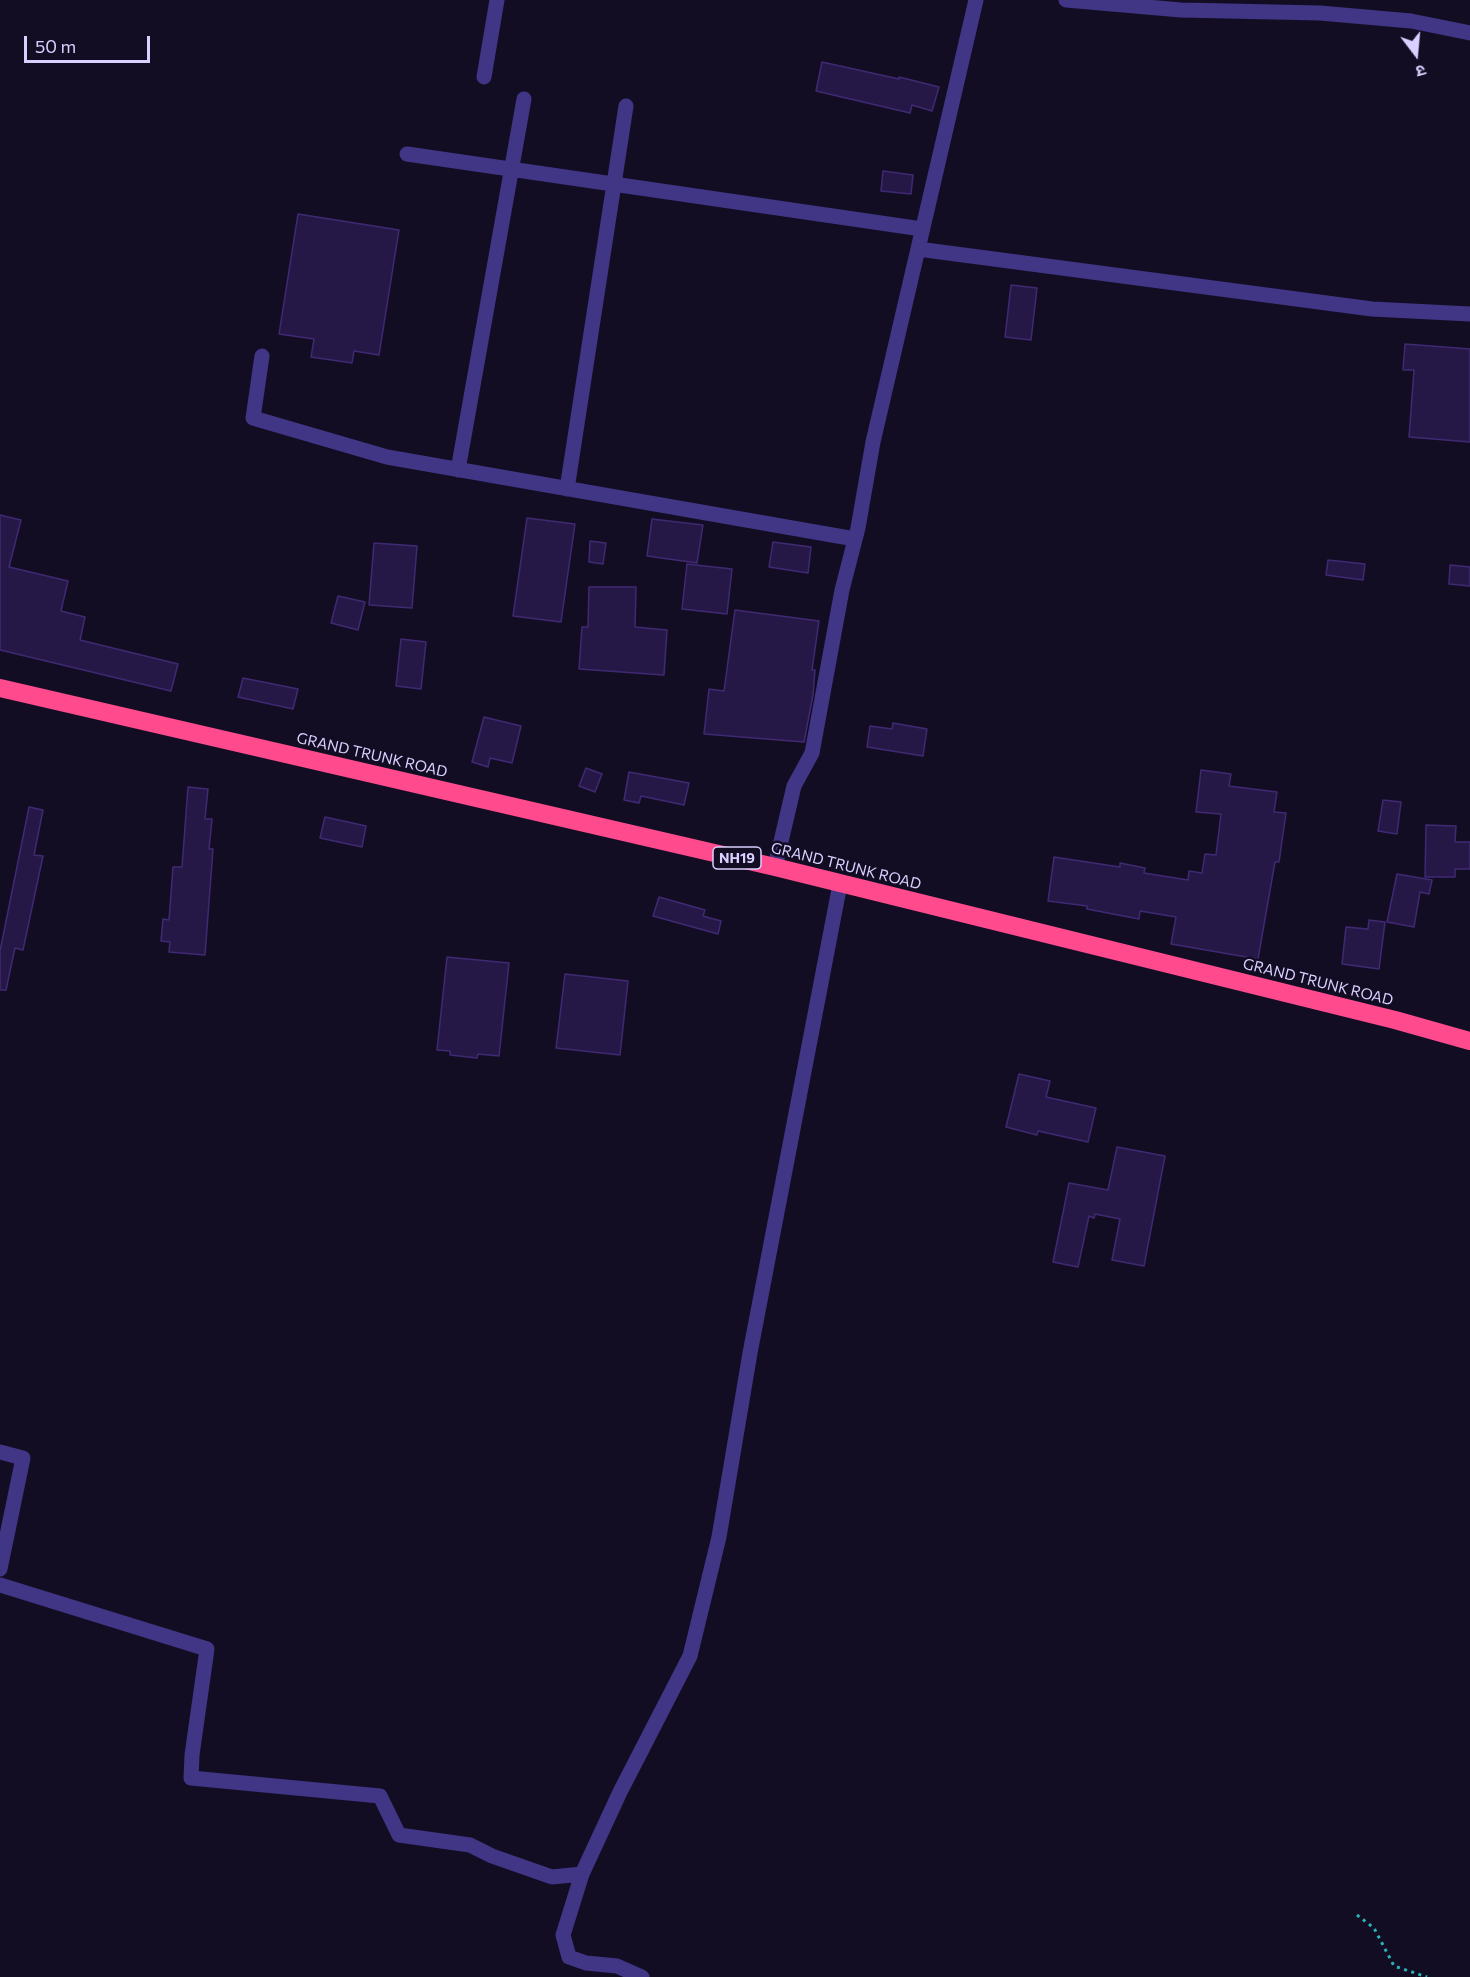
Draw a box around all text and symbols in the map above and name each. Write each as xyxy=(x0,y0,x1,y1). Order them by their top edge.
scale bar xyxy=(27,24,153,62)
north arrow xyxy=(1386,24,1446,84)
text: 50 m xyxy=(35,35,76,57)
text: उ xyxy=(1414,61,1428,82)
street label: GRAND TRUNK ROAD xyxy=(295,729,449,781)
street label: GRAND TRUNK ROAD xyxy=(769,839,923,893)
road number: NH19 xyxy=(713,847,761,869)
street label: GRAND TRUNK ROAD xyxy=(1241,955,1395,1009)

